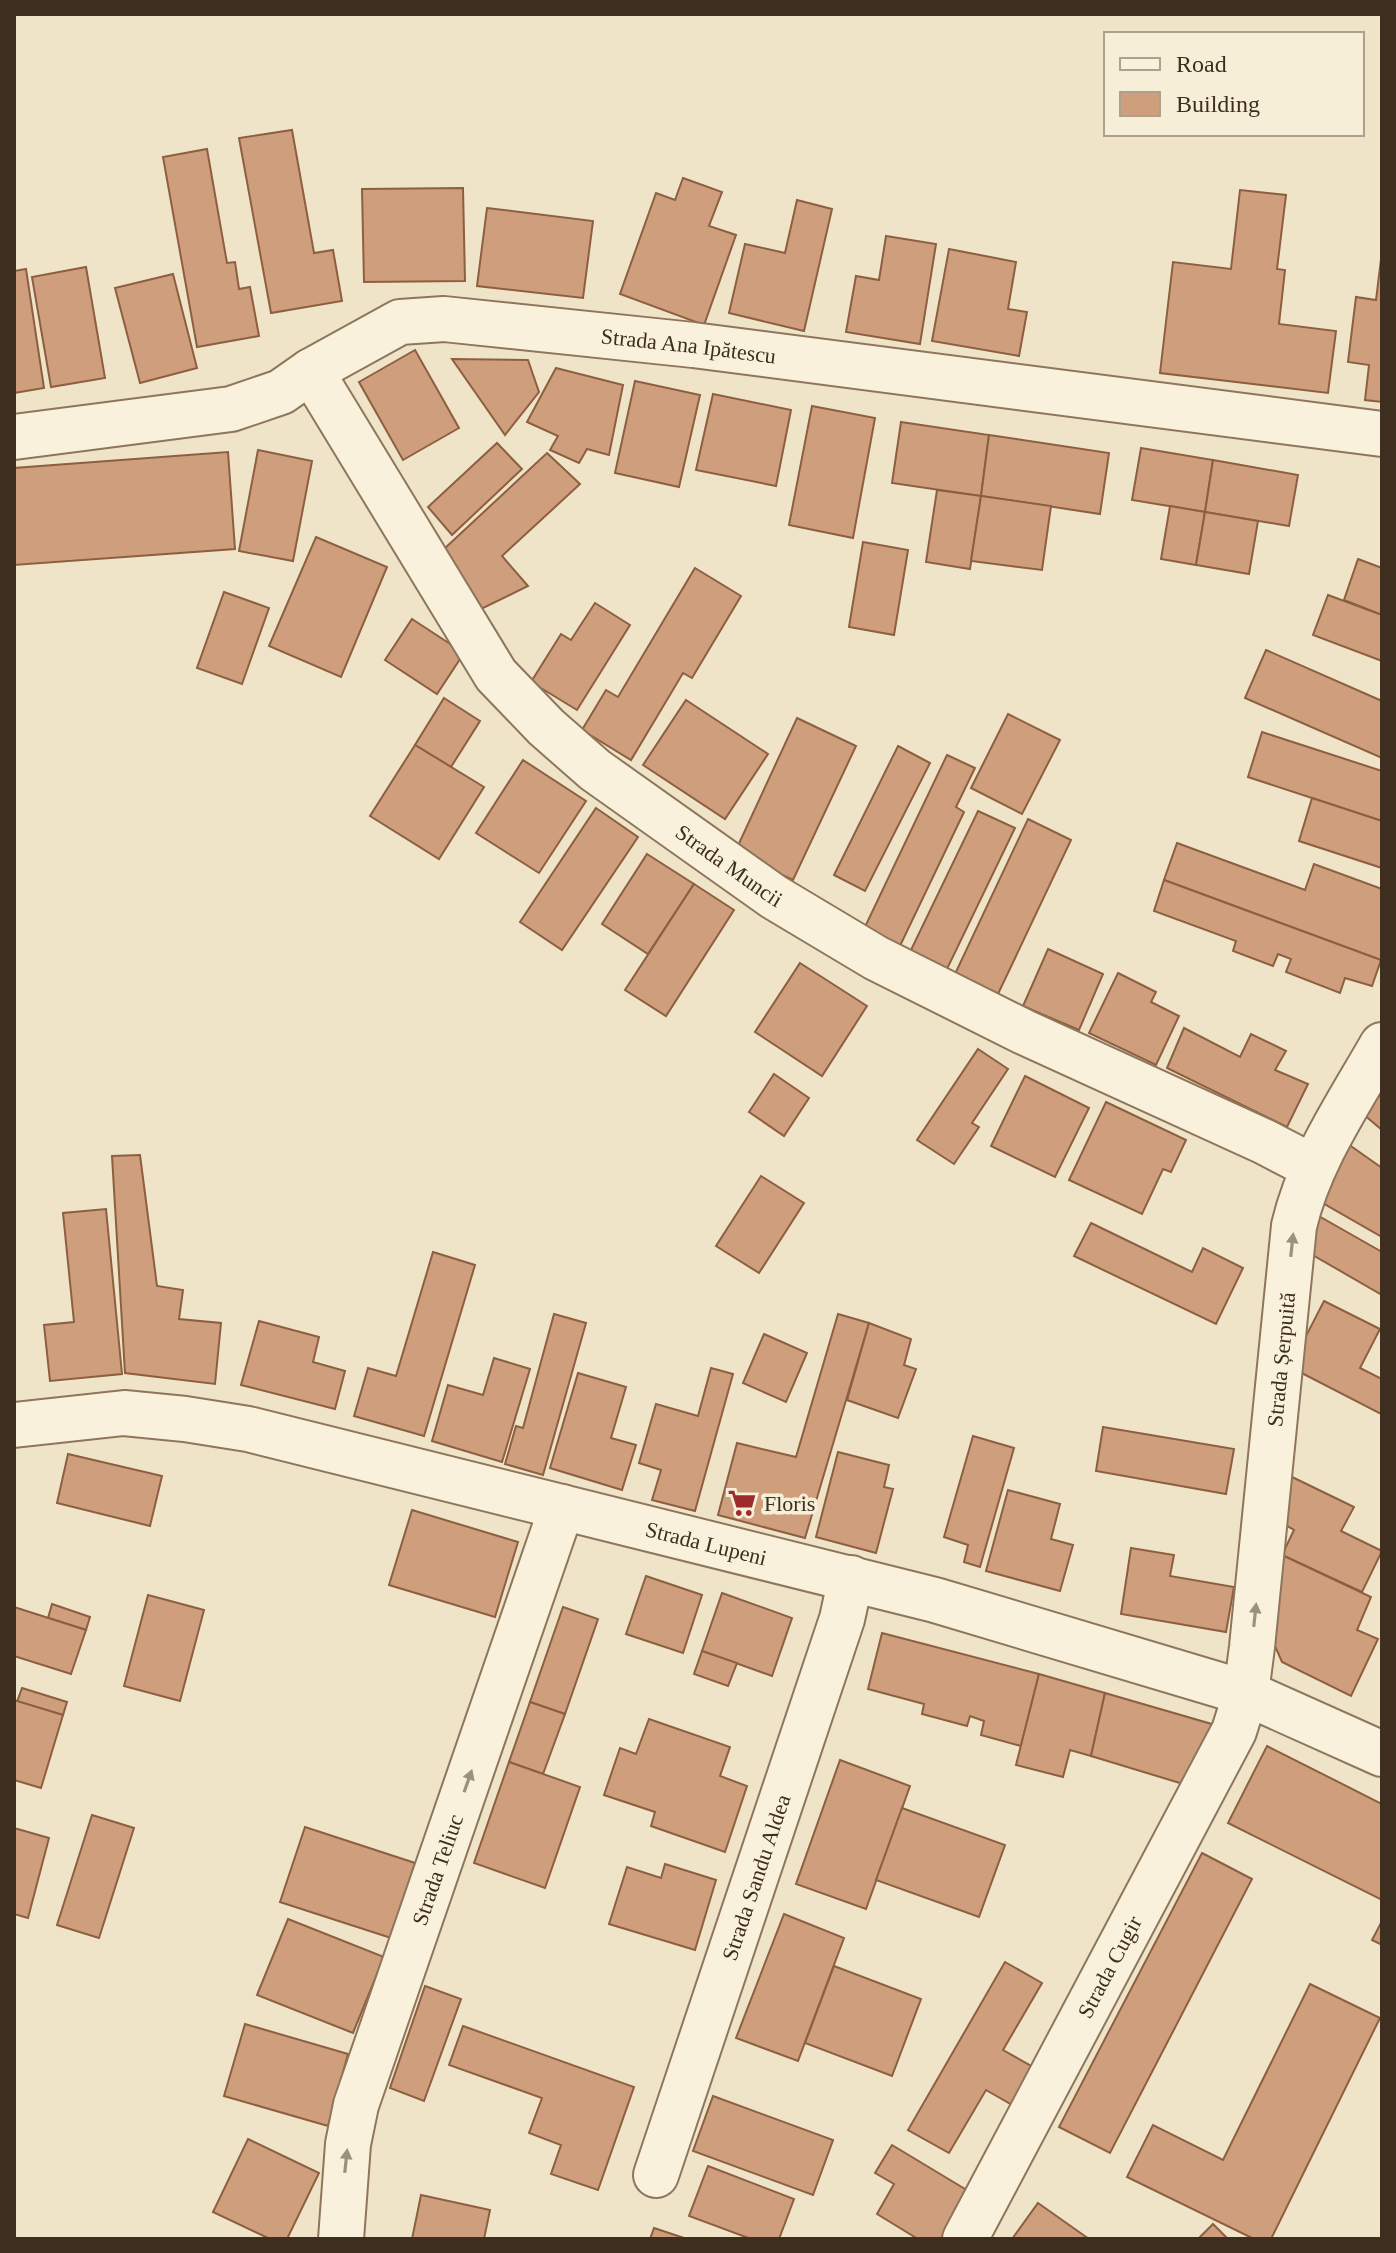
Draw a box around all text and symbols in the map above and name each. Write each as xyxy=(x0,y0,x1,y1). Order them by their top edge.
legend xyxy=(1104,32,1364,136)
text: Road xyxy=(1176,51,1227,77)
text: Building xyxy=(1176,91,1260,117)
street label: Strada Ana Ipătescu xyxy=(600,323,778,368)
street label: Strada Muncii xyxy=(671,819,787,912)
one-way arrow xyxy=(1286,1232,1299,1257)
street label: Strada Șerpuită xyxy=(1262,1291,1300,1428)
supermarket icon: Floris xyxy=(727,1488,757,1518)
place label: Floris xyxy=(764,1491,815,1516)
street label: Strada Lupeni xyxy=(643,1516,770,1570)
one-way arrow xyxy=(1249,1603,1262,1628)
one-way arrow xyxy=(462,1769,474,1793)
street label: Strada Sandu Aldea xyxy=(716,1791,795,1963)
street label: Strada Teliuc xyxy=(406,1810,468,1929)
street label: Strada Cugir xyxy=(1072,1911,1147,2022)
one-way arrow xyxy=(340,2148,353,2173)

